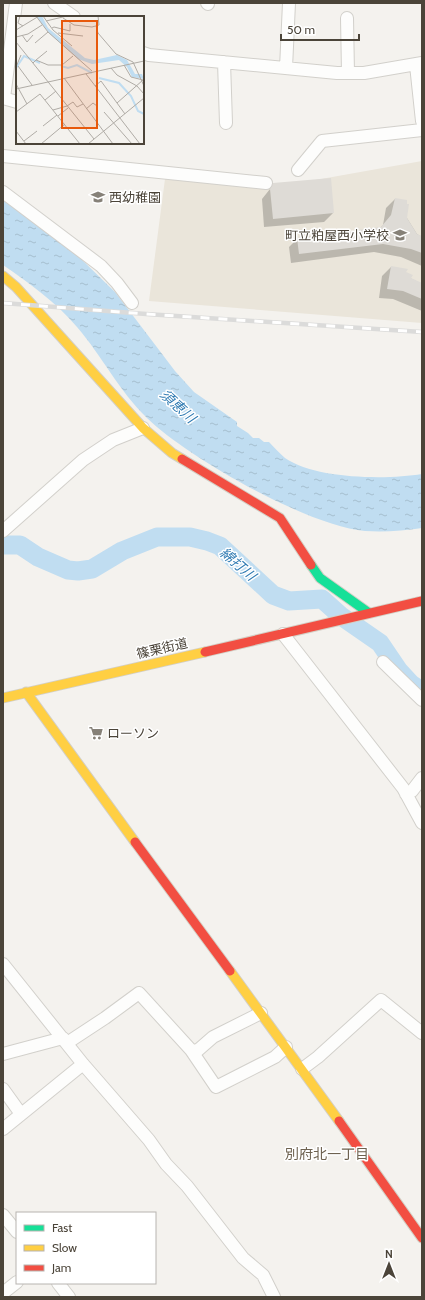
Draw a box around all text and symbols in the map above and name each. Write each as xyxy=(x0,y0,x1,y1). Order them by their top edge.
inset map xyxy=(16,16,144,144)
scale bar xyxy=(281,16,359,42)
text: 50 m xyxy=(287,22,315,37)
school or university icon: 西幼稚園 xyxy=(90,189,106,205)
place label: 西幼稚園 xyxy=(109,189,161,205)
place label: 町立粕屋西小学校 xyxy=(285,227,389,243)
school or university icon: 町立粕屋西小学校 xyxy=(392,227,408,243)
water label: 須恵川 xyxy=(156,385,201,428)
water label: 綿打川 xyxy=(216,543,261,586)
street label: 篠栗街道 xyxy=(135,634,189,662)
supermarket icon: ローソン xyxy=(88,725,104,741)
place label: ローソン xyxy=(107,725,159,741)
district label: 別府北一丁目 xyxy=(285,1145,369,1163)
legend xyxy=(16,1212,156,1284)
text: Fast xyxy=(52,1220,72,1235)
text: Slow xyxy=(52,1240,77,1255)
north arrow xyxy=(369,1244,409,1284)
text: N xyxy=(385,1247,393,1261)
text: Jam xyxy=(51,1260,71,1275)

